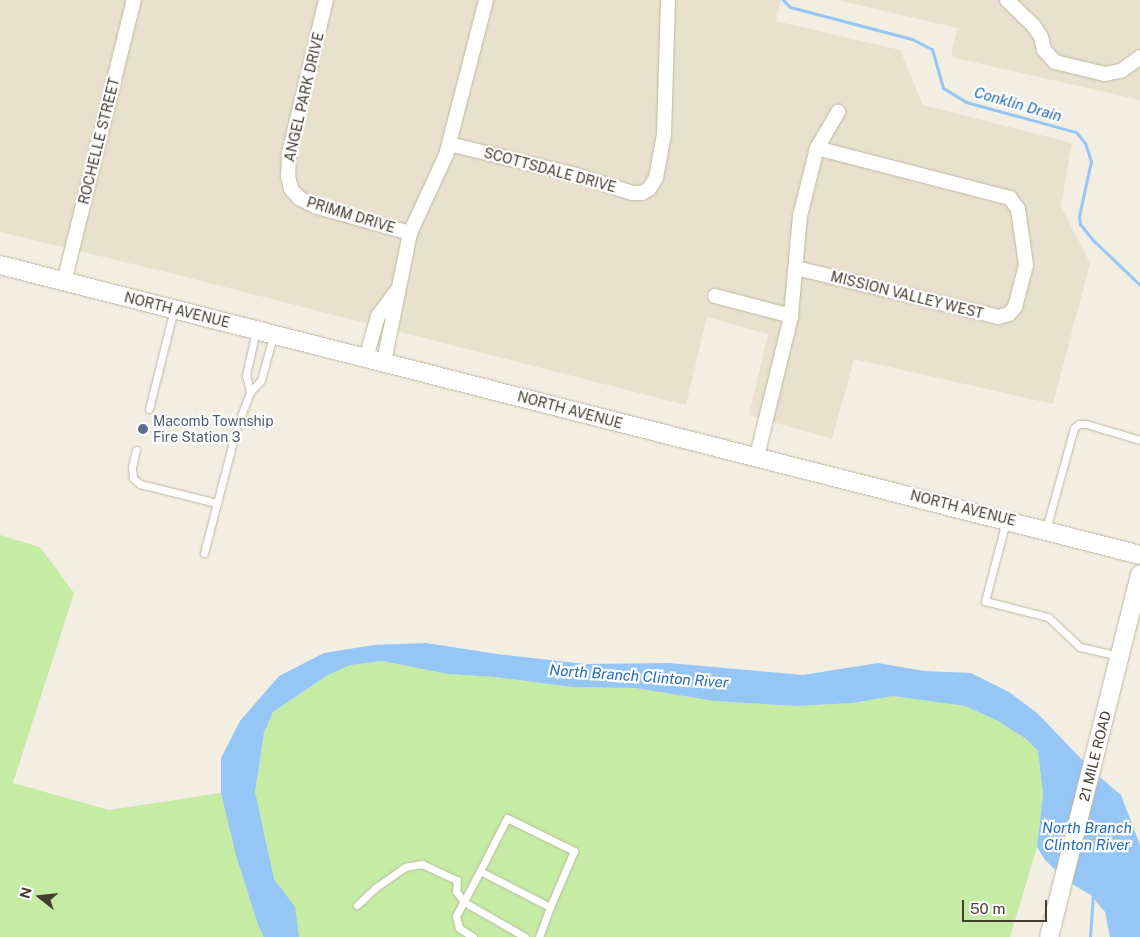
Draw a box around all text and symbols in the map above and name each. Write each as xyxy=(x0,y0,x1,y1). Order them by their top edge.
street label: ANGEL PARK DRIVE xyxy=(281,30,327,164)
street label: ROCHELLE STREET xyxy=(75,76,123,206)
water label: Conklin Drain xyxy=(972,83,1064,125)
street label: SCOTTSDALE DRIVE xyxy=(482,144,618,196)
street label: PRIMM DRIVE xyxy=(305,194,397,236)
street label: MISSION VALLEY WEST xyxy=(828,268,986,322)
street label: NORTH AVENUE xyxy=(123,289,231,331)
street label: NORTH AVENUE xyxy=(516,388,624,432)
place label: Macomb Township Fire Station 3 xyxy=(153,413,274,446)
marker: Macomb Township Fire Station 3 xyxy=(137,423,149,435)
street label: NORTH AVENUE xyxy=(909,487,1017,529)
water label: North Branch Clinton River xyxy=(549,661,729,691)
street label: 21 MILE ROAD xyxy=(1076,709,1114,803)
water label: North Branch Clinton River xyxy=(1042,818,1132,853)
north arrow xyxy=(15,872,65,922)
text: N xyxy=(16,885,35,900)
scale bar xyxy=(965,890,1050,922)
text: 50 m xyxy=(970,900,1005,917)

